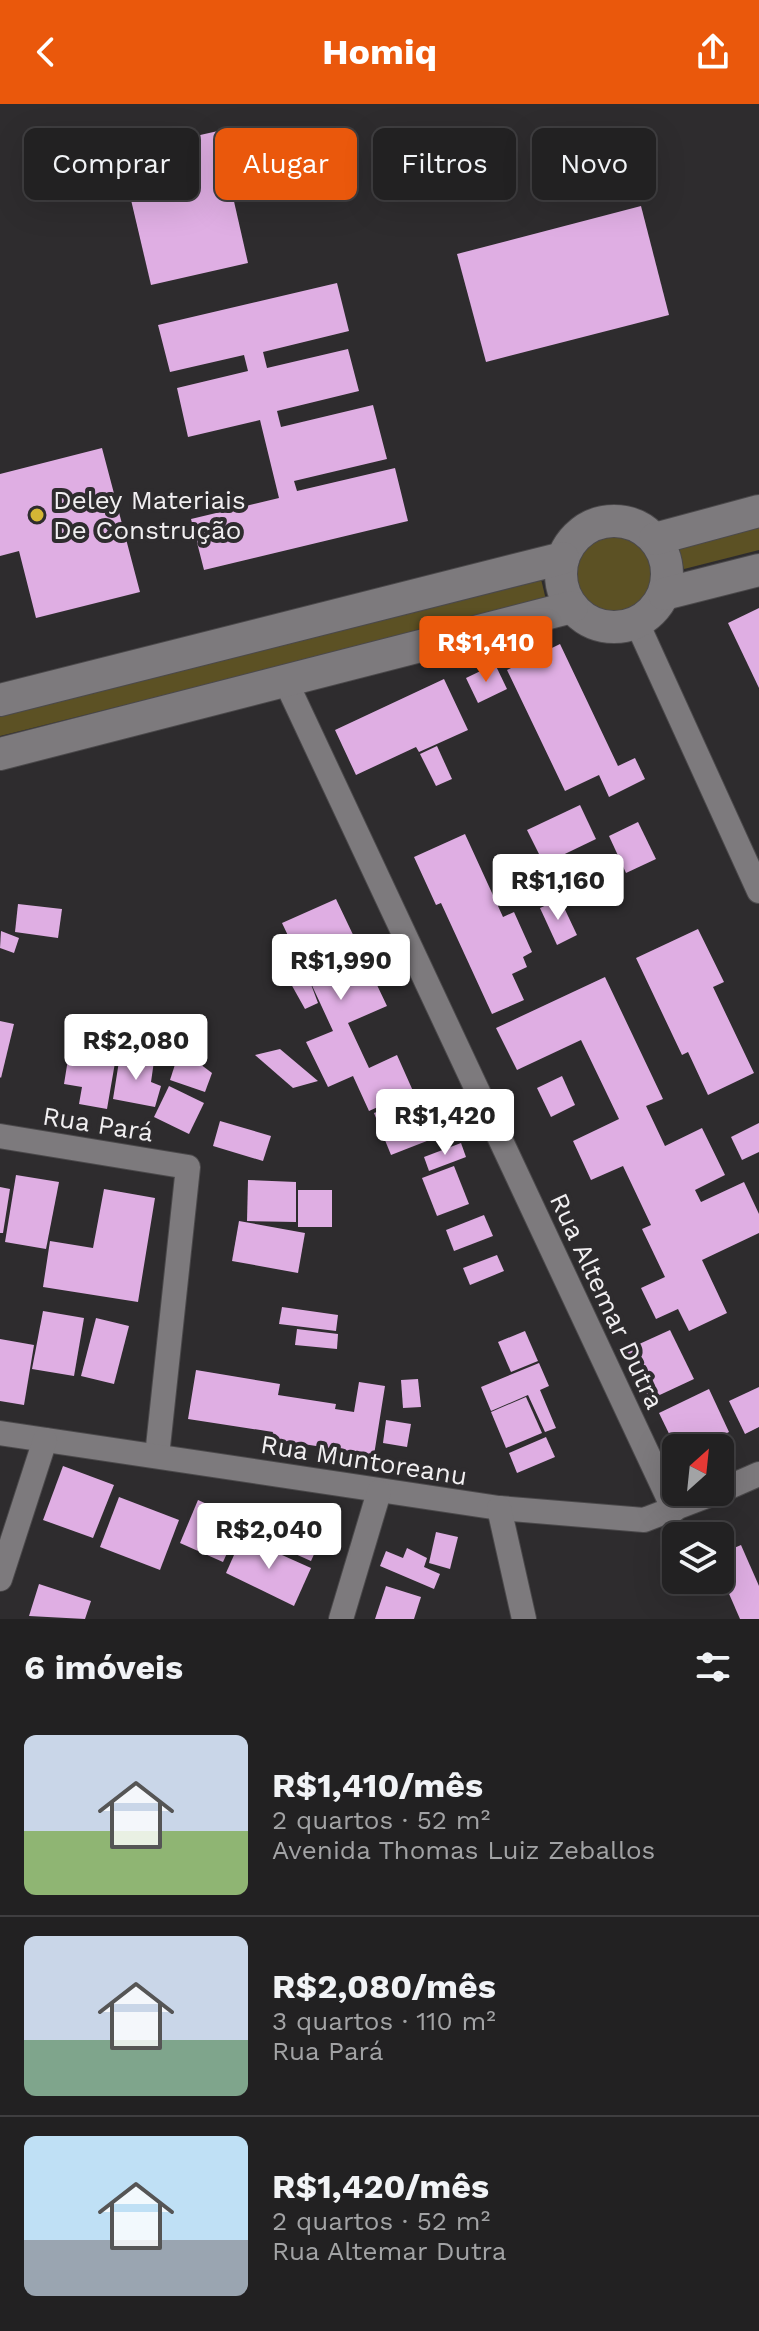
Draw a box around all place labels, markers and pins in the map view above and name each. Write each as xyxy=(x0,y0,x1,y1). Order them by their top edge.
place label: Deley Materiais De Construção xyxy=(53,485,246,545)
marker: Deley Materiais De Construção xyxy=(28,506,46,524)
pin: R$1,410 xyxy=(412,616,560,684)
pin: R$1,160 xyxy=(484,854,632,922)
pin: R$1,990 xyxy=(267,934,415,1002)
pin: R$2,080 xyxy=(62,1014,210,1082)
pin: R$1,420 xyxy=(371,1089,519,1157)
pin: R$2,040 xyxy=(195,1503,343,1571)

